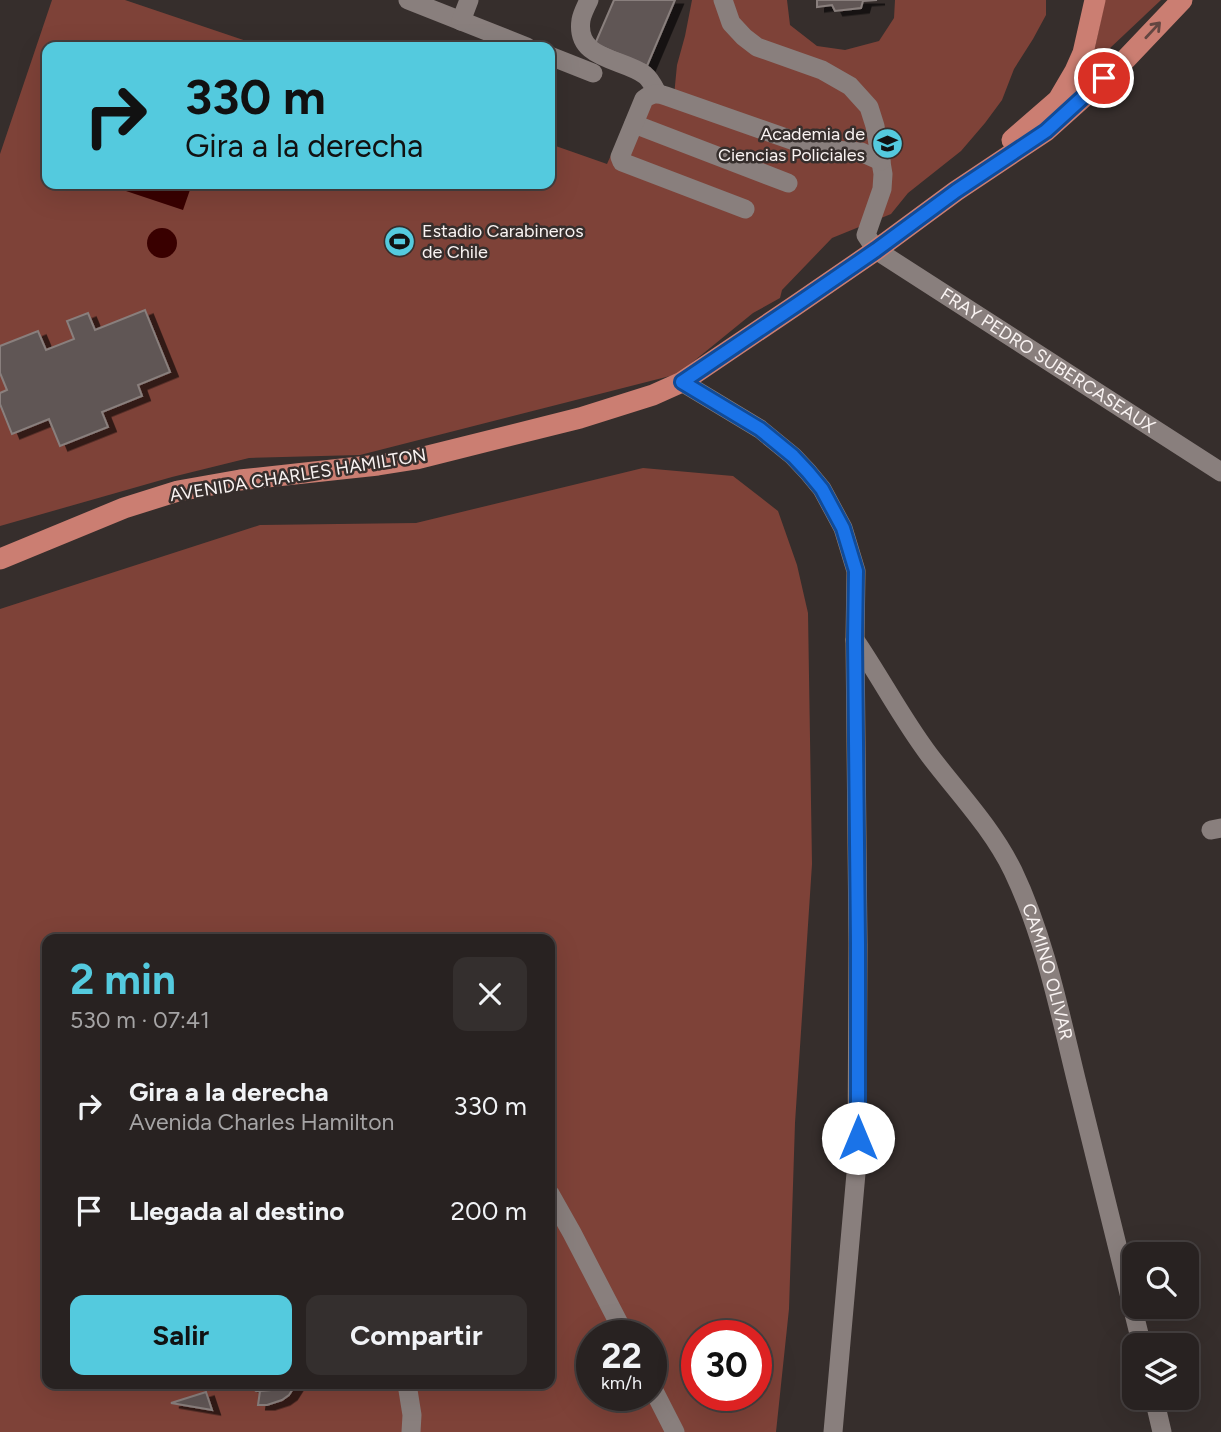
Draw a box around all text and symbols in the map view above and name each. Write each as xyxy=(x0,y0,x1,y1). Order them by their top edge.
one-way arrow xyxy=(1144,22,1161,39)
pin xyxy=(1074,48,1134,108)
icon: arrive xyxy=(1085,59,1123,97)
text: 330 m xyxy=(185,67,326,126)
icon: right xyxy=(70,70,161,161)
place label: Academia de Ciencias Policiales xyxy=(718,123,865,166)
text: Gira a la derecha xyxy=(185,127,423,165)
school or university icon: Academia de Ciencias Policiales xyxy=(871,127,905,161)
place label: Estadio Carabineros de Chile xyxy=(422,220,584,263)
sports icon: Estadio Carabineros de Chile xyxy=(382,224,416,258)
street label: FRAY PEDRO SUBERCASEAUX xyxy=(936,283,1159,438)
street label: AVENIDA CHARLES HAMILTON xyxy=(168,444,428,506)
street label: CAMINO OLIVAR xyxy=(1017,900,1077,1042)
text: 2 min xyxy=(70,954,176,1005)
button: close xyxy=(453,957,527,1031)
text: 530 m · 07:41 xyxy=(70,1006,210,1034)
text: Gira a la derecha xyxy=(129,1076,329,1108)
icon: right xyxy=(70,1087,108,1125)
text: 330 m xyxy=(453,1090,527,1122)
position arrow xyxy=(821,1101,895,1175)
text: Avenida Charles Hamilton xyxy=(129,1108,394,1136)
icon: arrive xyxy=(70,1192,108,1230)
text: Llegada al destino xyxy=(129,1195,344,1227)
text: 200 m xyxy=(451,1195,527,1227)
map controls xyxy=(1122,1242,1199,1410)
button: search xyxy=(1122,1242,1199,1319)
button: Salir xyxy=(70,1295,292,1375)
button: Compartir xyxy=(306,1295,527,1375)
speed limit sign: 30 xyxy=(681,1320,772,1411)
button: layers xyxy=(1122,1333,1199,1410)
text: 22 xyxy=(601,1335,642,1377)
text: km/h xyxy=(601,1372,642,1394)

